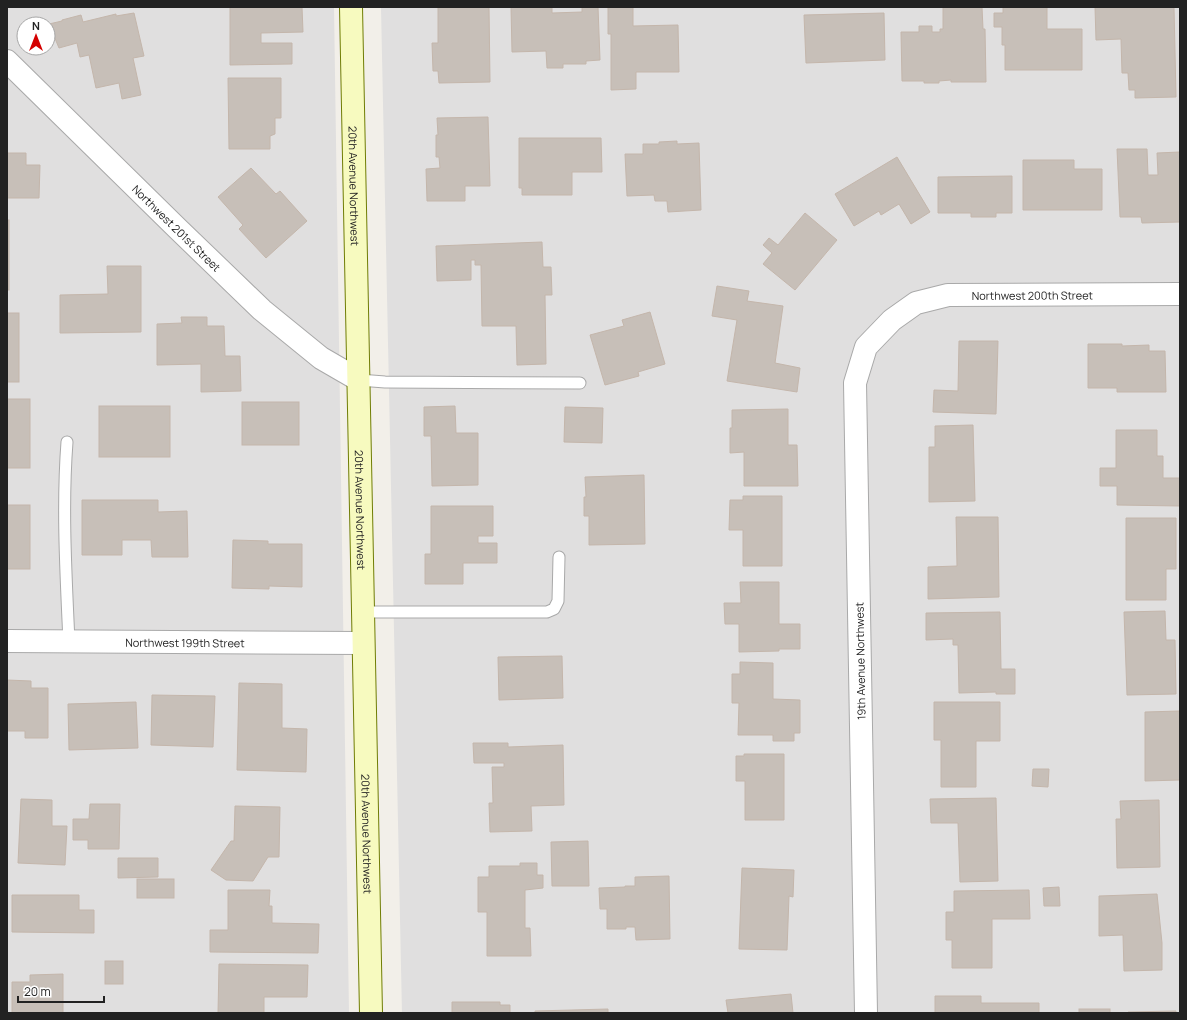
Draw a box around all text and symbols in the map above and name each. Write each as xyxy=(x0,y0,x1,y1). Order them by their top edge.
north arrow xyxy=(16,16,56,56)
text: N xyxy=(32,18,40,33)
street label: 20th Avenue Northwest xyxy=(346,126,363,246)
street label: Northwest 201st Street xyxy=(129,181,224,274)
street label: Northwest 200th Street xyxy=(972,287,1093,302)
street label: 20th Avenue Northwest xyxy=(352,450,370,570)
street label: 19th Avenue Northwest xyxy=(851,602,869,720)
street label: Northwest 199th Street xyxy=(125,634,245,650)
street label: 20th Avenue Northwest xyxy=(359,774,376,894)
scale bar xyxy=(18,978,104,1004)
text: 20 m xyxy=(24,983,51,1000)

